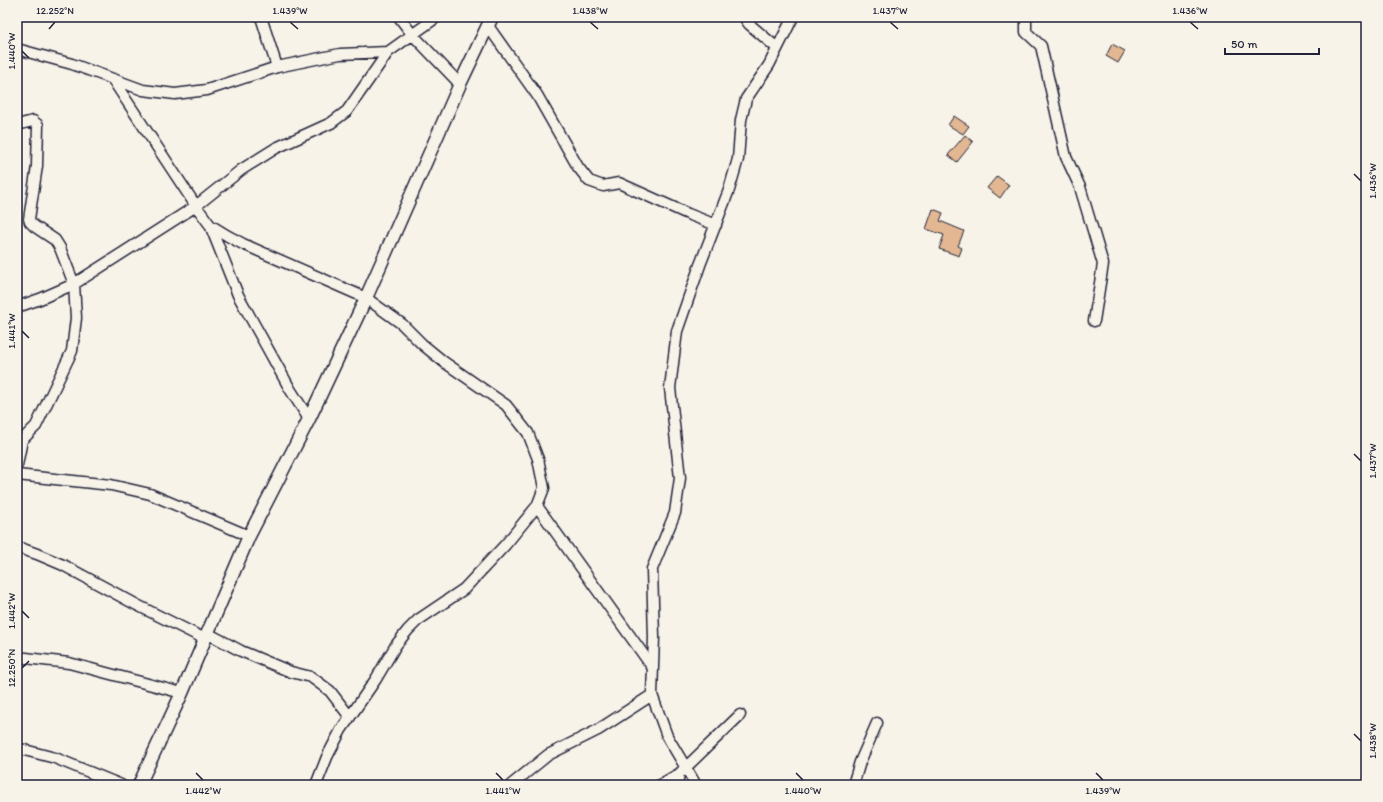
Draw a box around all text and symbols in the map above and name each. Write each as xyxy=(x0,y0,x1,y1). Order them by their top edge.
text: 12.252°N xyxy=(36,4,74,17)
text: 1.439°W xyxy=(272,4,308,17)
text: 1.438°W xyxy=(572,4,608,17)
text: 1.437°W xyxy=(872,4,908,17)
text: 1.436°W xyxy=(1172,4,1208,17)
scale bar xyxy=(1225,30,1319,56)
text: 1.440°W xyxy=(5,32,18,69)
text: 50 m xyxy=(1231,37,1257,51)
text: 1.436°W xyxy=(1366,163,1379,199)
text: 1.441°W xyxy=(5,313,18,349)
text: 1.437°W xyxy=(1366,443,1379,479)
text: 1.442°W xyxy=(5,593,18,629)
text: 12.250°N xyxy=(5,648,18,687)
text: 1.438°W xyxy=(1366,723,1379,759)
text: 1.442°W xyxy=(185,784,221,797)
text: 1.441°W xyxy=(485,784,521,797)
text: 1.440°W xyxy=(785,784,822,797)
text: 1.439°W xyxy=(1085,784,1121,797)

